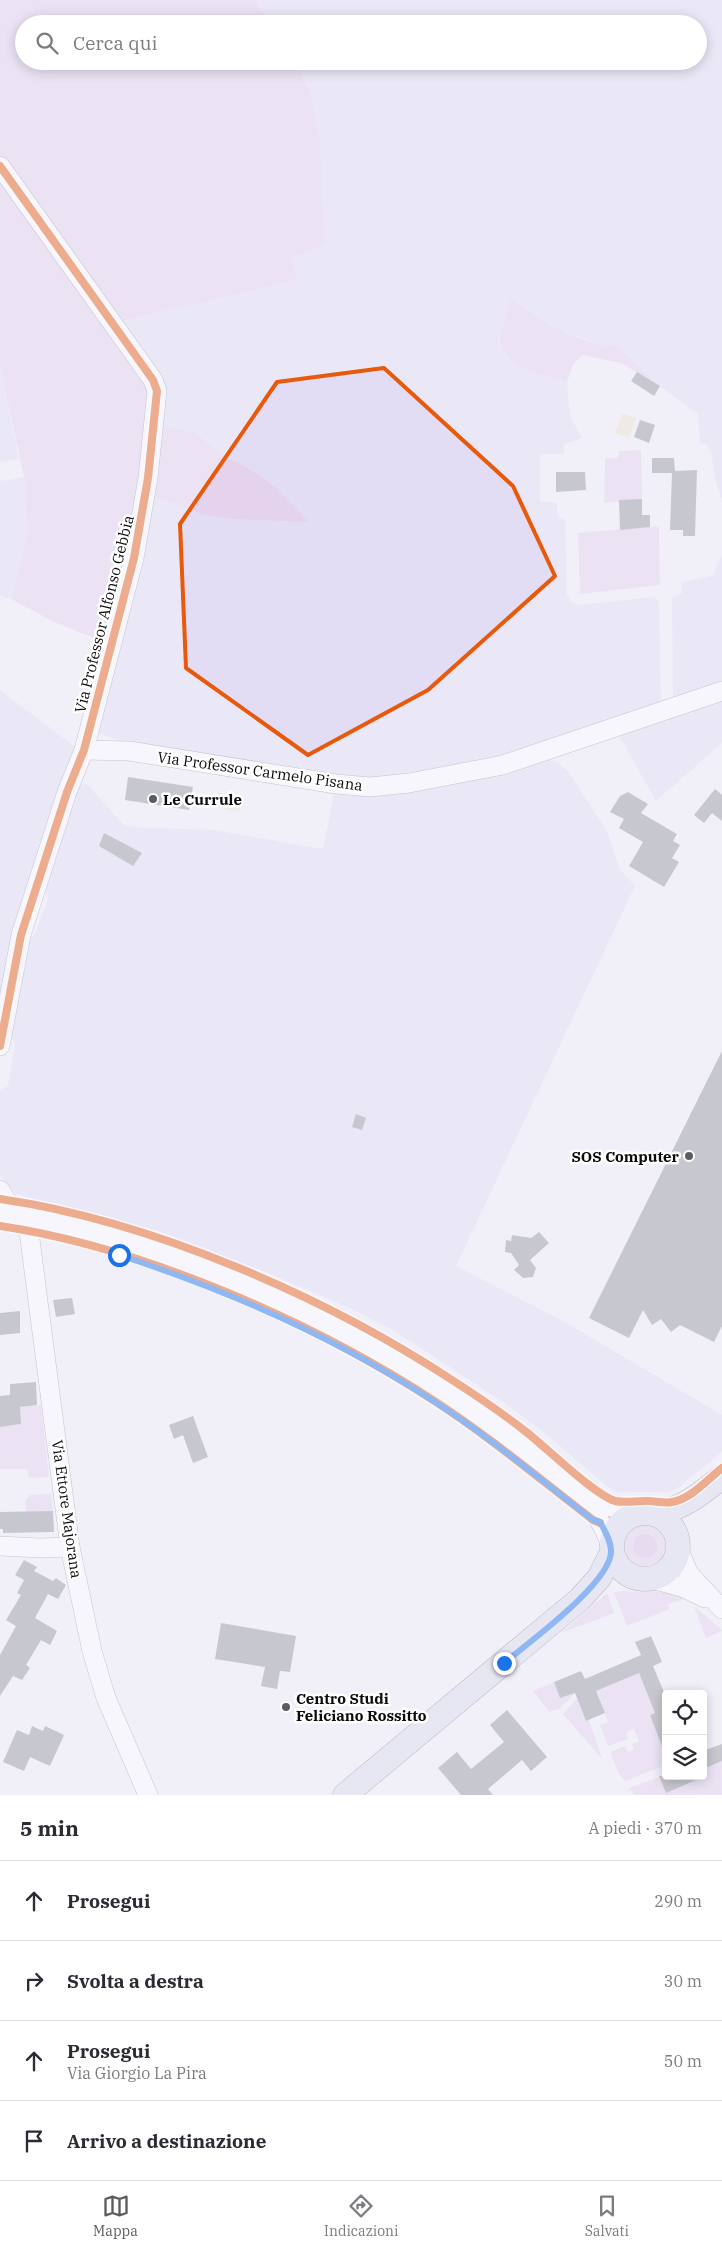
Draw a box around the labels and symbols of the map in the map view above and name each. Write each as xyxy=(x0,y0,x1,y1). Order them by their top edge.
street label: Via Professor Alfonso Gebbia xyxy=(70,513,138,715)
street label: Via Professor Carmelo Pisana xyxy=(156,747,364,795)
place label: Le Currule xyxy=(163,790,242,809)
marker: Le Currule xyxy=(147,793,159,805)
place label: SOS Computer xyxy=(571,1147,680,1166)
marker: SOS Computer xyxy=(683,1150,695,1162)
route start xyxy=(108,1244,131,1267)
street label: Via Ettore Majorana xyxy=(48,1439,86,1579)
route end xyxy=(493,1652,516,1675)
place label: Centro Studi Feliciano Rossitto xyxy=(296,1689,427,1725)
marker: Centro Studi Feliciano Rossitto xyxy=(280,1701,292,1713)

